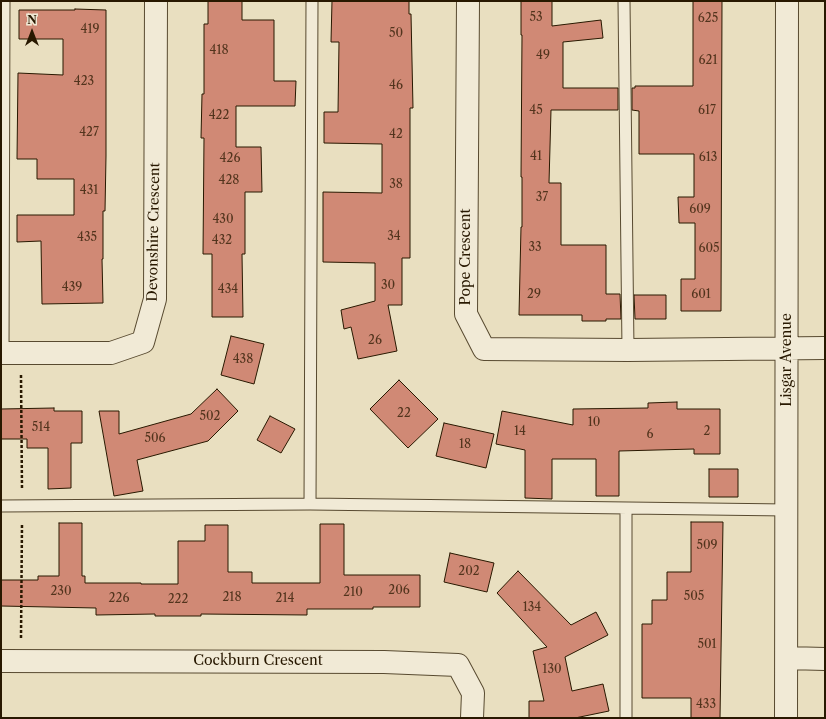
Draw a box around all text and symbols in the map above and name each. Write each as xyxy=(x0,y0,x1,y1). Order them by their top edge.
house number: 53 xyxy=(529,11,543,25)
north arrow xyxy=(12,12,52,52)
house number: 625 xyxy=(698,12,718,26)
text: N xyxy=(27,13,37,27)
house number: 419 xyxy=(80,23,100,37)
house number: 50 xyxy=(389,27,403,41)
house number: 418 xyxy=(209,44,229,58)
house number: 49 xyxy=(536,49,550,63)
house number: 621 xyxy=(699,54,717,68)
house number: 423 xyxy=(74,75,94,89)
house number: 46 xyxy=(389,79,403,93)
house number: 45 xyxy=(529,104,543,118)
house number: 617 xyxy=(698,104,716,118)
house number: 422 xyxy=(209,109,229,123)
house number: 427 xyxy=(79,126,99,140)
house number: 42 xyxy=(389,128,403,142)
house number: 41 xyxy=(530,150,542,164)
house number: 613 xyxy=(699,151,717,165)
house number: 426 xyxy=(220,152,240,166)
street label: Devonshire Crescent xyxy=(144,162,164,302)
house number: 428 xyxy=(219,174,239,188)
house number: 38 xyxy=(389,178,403,192)
house number: 431 xyxy=(80,184,98,198)
house number: 37 xyxy=(536,191,548,205)
house number: 609 xyxy=(689,203,711,217)
street label: Pope Crescent xyxy=(458,208,474,306)
house number: 430 xyxy=(212,213,234,227)
house number: 34 xyxy=(387,230,401,244)
house number: 435 xyxy=(77,231,97,245)
house number: 432 xyxy=(212,234,232,248)
house number: 33 xyxy=(528,241,542,255)
house number: 605 xyxy=(698,242,720,256)
house number: 30 xyxy=(381,279,395,293)
house number: 439 xyxy=(62,281,82,295)
house number: 434 xyxy=(218,283,238,297)
house number: 29 xyxy=(527,288,541,302)
house number: 601 xyxy=(691,288,711,302)
street label: Lisgar Avenue xyxy=(779,313,795,407)
house number: 26 xyxy=(368,334,382,348)
house number: 438 xyxy=(233,353,253,367)
house number: 22 xyxy=(397,407,411,421)
house number: 502 xyxy=(199,410,221,424)
house number: 10 xyxy=(588,416,600,430)
house number: 514 xyxy=(32,421,50,435)
house number: 14 xyxy=(514,425,526,439)
house number: 2 xyxy=(704,425,710,439)
house number: 6 xyxy=(646,428,654,442)
house number: 506 xyxy=(144,432,166,446)
house number: 18 xyxy=(459,438,471,452)
house number: 509 xyxy=(696,539,718,553)
house number: 202 xyxy=(458,565,480,579)
house number: 206 xyxy=(388,584,410,598)
house number: 230 xyxy=(50,585,72,599)
house number: 210 xyxy=(343,586,363,600)
house number: 505 xyxy=(684,590,704,604)
house number: 218 xyxy=(222,591,242,605)
house number: 226 xyxy=(109,592,129,606)
house number: 214 xyxy=(276,592,294,606)
house number: 222 xyxy=(168,593,188,607)
house number: 134 xyxy=(523,601,541,615)
house number: 501 xyxy=(697,638,717,652)
street label: Cockburn Crescent xyxy=(193,653,323,669)
house number: 130 xyxy=(542,663,562,677)
house number: 433 xyxy=(696,698,716,712)

